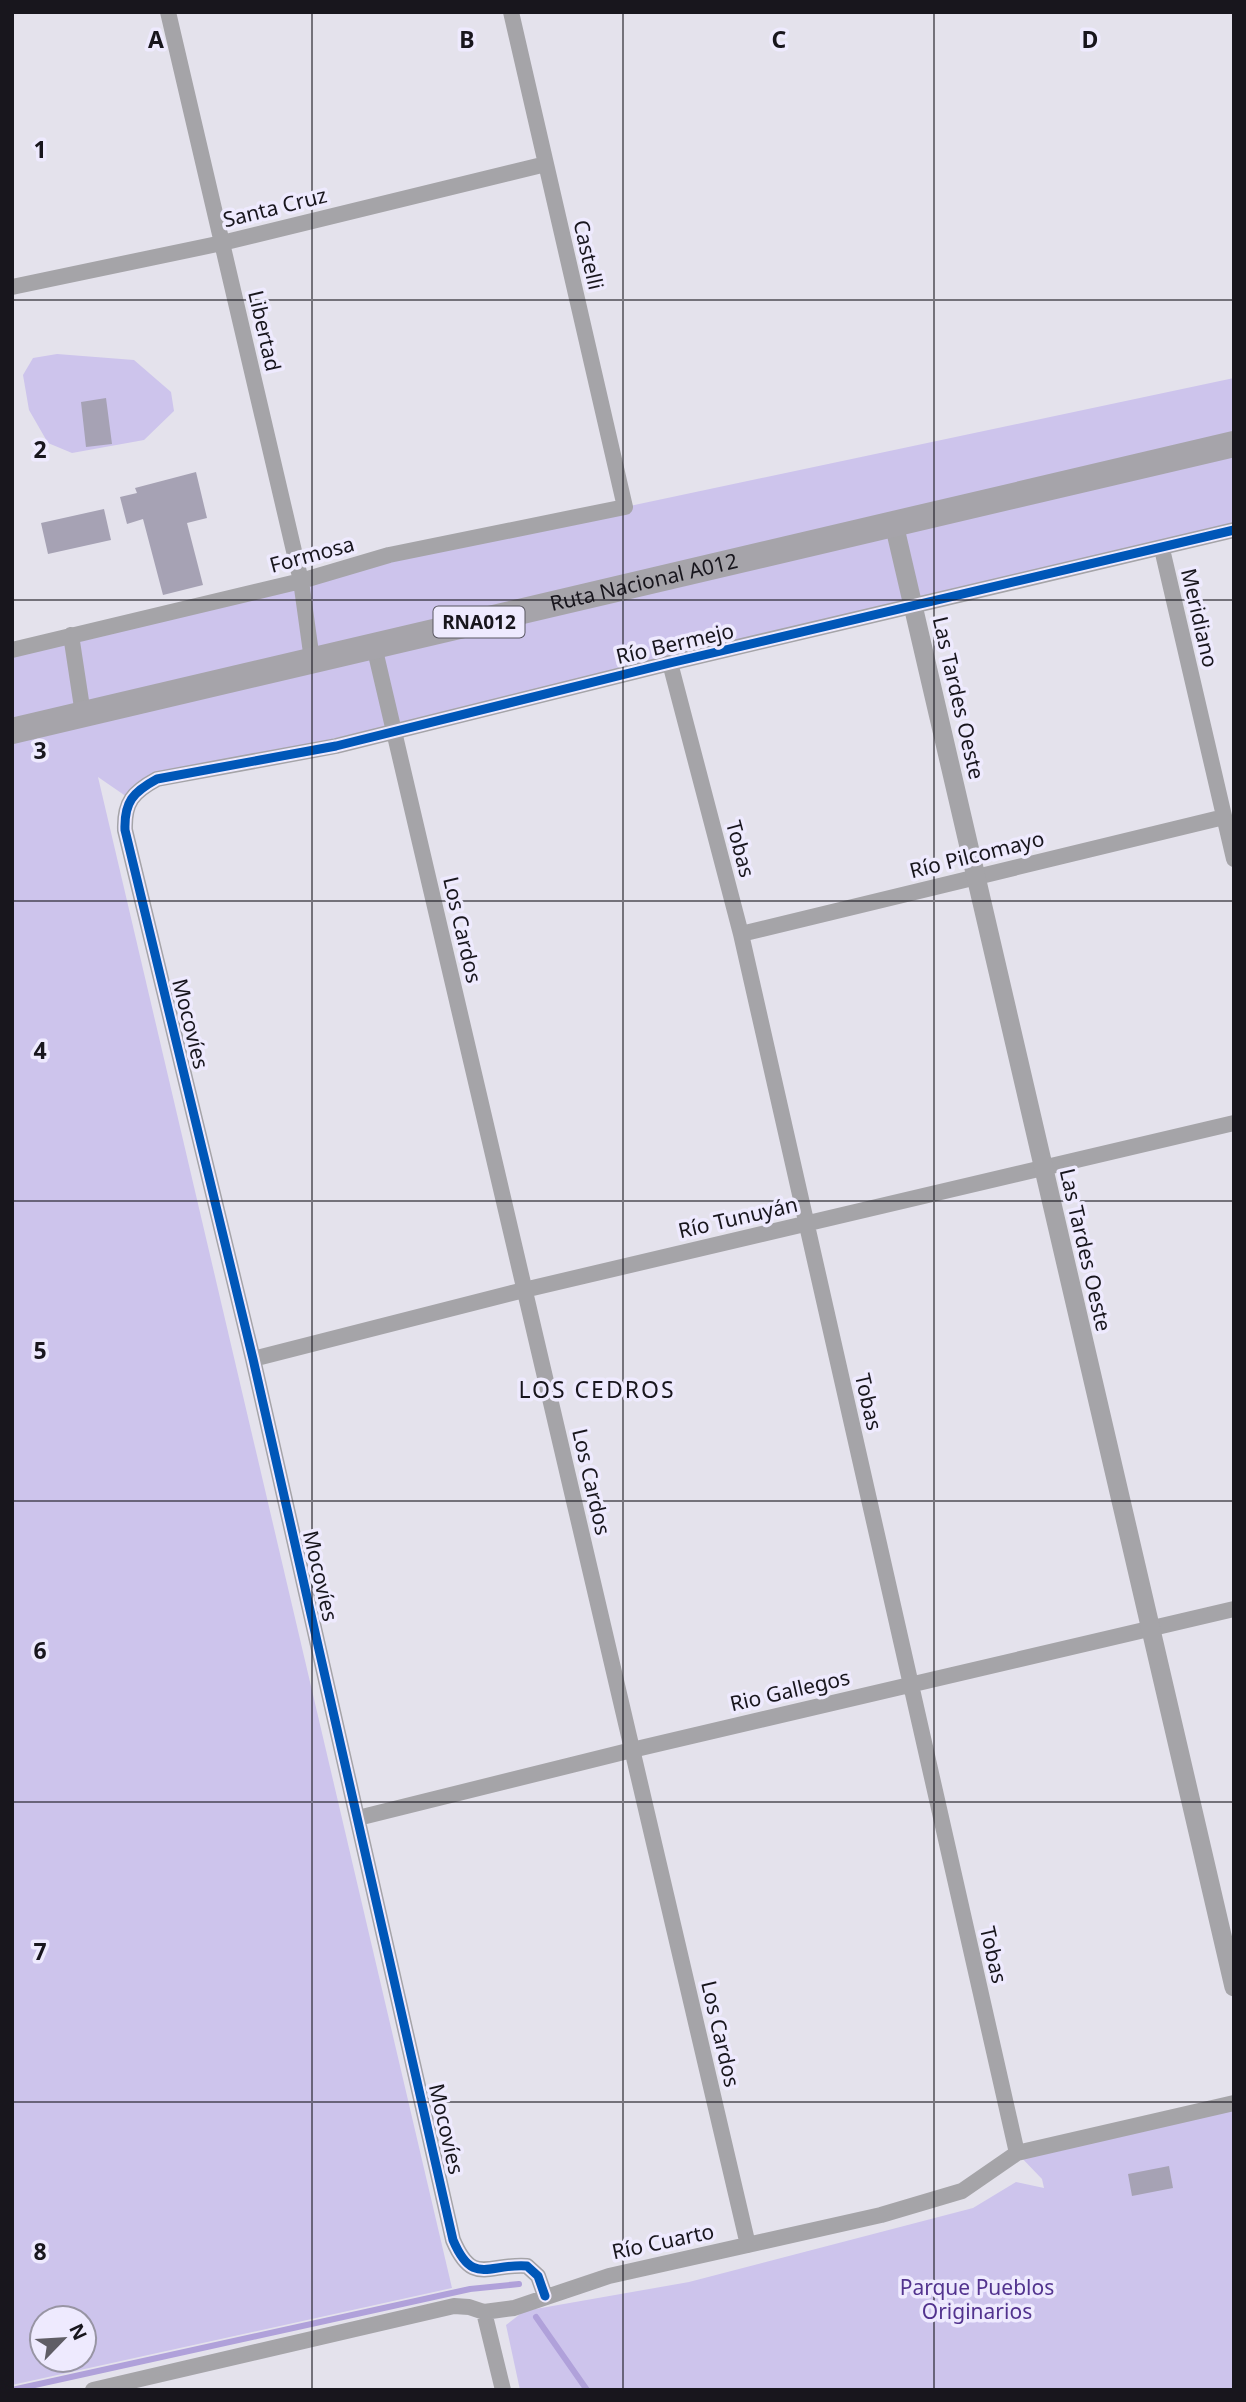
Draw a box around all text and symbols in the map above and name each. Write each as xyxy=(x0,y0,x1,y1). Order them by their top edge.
text: A xyxy=(148,23,164,55)
text: B xyxy=(459,23,475,55)
text: C xyxy=(772,23,787,55)
text: D xyxy=(1082,23,1098,55)
text: 1 xyxy=(33,133,47,165)
street label: Santa Cruz xyxy=(220,181,330,233)
street label: Castelli xyxy=(567,217,611,292)
street label: Libertad xyxy=(242,288,288,374)
text: 2 xyxy=(33,433,47,465)
street label: Formosa xyxy=(266,529,357,579)
street label: Ruta Nacional A012 xyxy=(547,546,740,617)
street label: Meridiano xyxy=(1175,566,1225,670)
road number: RNA012 xyxy=(434,607,524,638)
street label: Las Tardes Oeste xyxy=(927,614,991,782)
street label: Río Bermejo xyxy=(613,616,737,670)
text: 3 xyxy=(33,734,47,766)
street label: Tobas xyxy=(720,817,762,880)
street label: Río Pilcomayo xyxy=(907,824,1047,884)
street label: Los Cardos xyxy=(437,874,489,986)
street label: Mocovíes xyxy=(166,976,216,1072)
text: 4 xyxy=(33,1034,47,1066)
street label: Las Tardes Oeste xyxy=(1054,1166,1118,1334)
street label: Río Tunuyán xyxy=(675,1190,800,1244)
text: 5 xyxy=(33,1334,47,1366)
street label: Tobas xyxy=(849,1371,889,1433)
district label: LOS CEDROS xyxy=(518,1373,676,1405)
street label: Los Cardos xyxy=(566,1426,618,1538)
street label: Mocovíes xyxy=(297,1528,345,1624)
text: 6 xyxy=(33,1634,47,1666)
street label: Rio Gallegos xyxy=(727,1663,852,1717)
street label: Tobas xyxy=(974,1924,1014,1986)
text: 7 xyxy=(33,1935,47,1967)
street label: Los Cardos xyxy=(695,1978,747,2090)
street label: Mocovíes xyxy=(423,2081,471,2177)
street label: Río Cuarto xyxy=(609,2217,716,2265)
text: 8 xyxy=(33,2235,47,2267)
park label: Parque Pueblos Originarios xyxy=(900,2273,1054,2325)
north arrow xyxy=(28,2304,98,2374)
text: N xyxy=(63,2319,93,2344)

